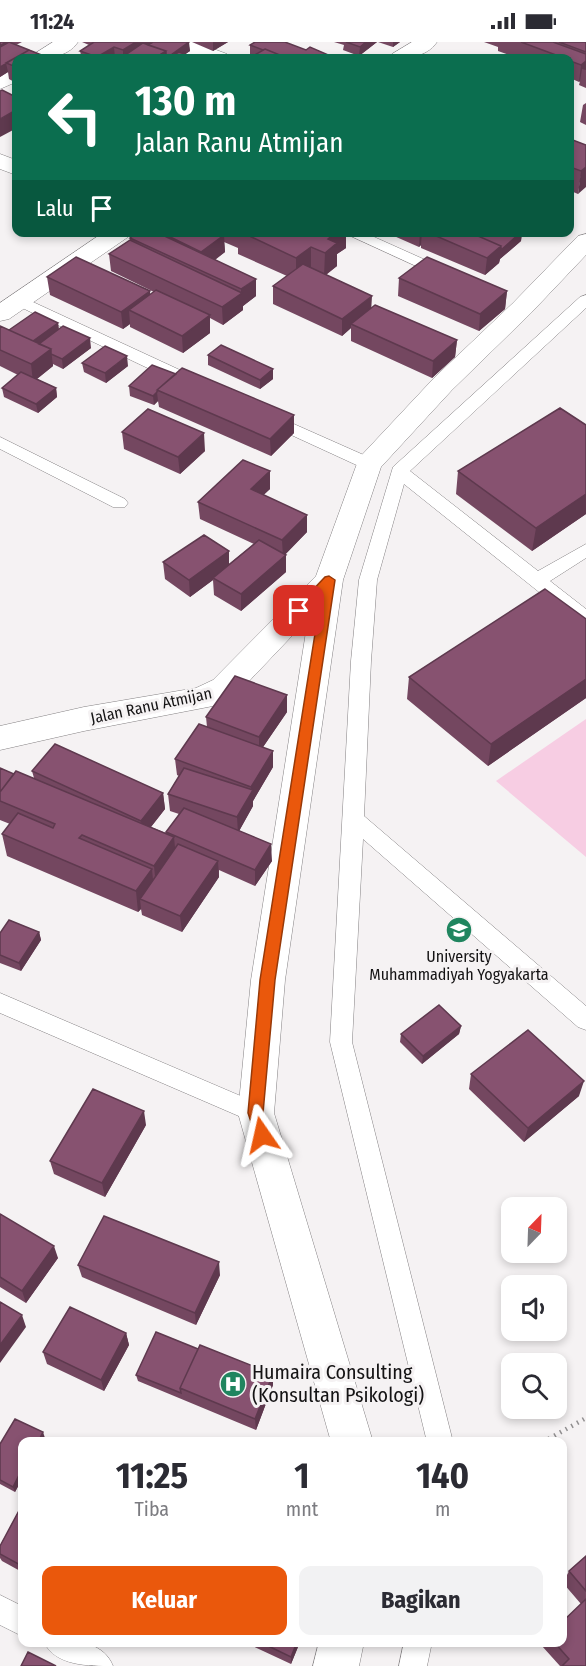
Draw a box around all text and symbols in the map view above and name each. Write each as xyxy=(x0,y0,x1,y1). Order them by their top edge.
text: 11:24 xyxy=(30,8,74,35)
text: 130 m xyxy=(135,76,236,126)
icon: left xyxy=(36,78,114,156)
text: Jalan Ranu Atmijan xyxy=(135,127,343,159)
icon: arrive xyxy=(85,192,118,225)
text: Lalu xyxy=(36,195,73,222)
pin xyxy=(273,585,324,636)
icon: arrive xyxy=(282,594,315,627)
street label: Jalan Ranu Atmijan xyxy=(89,683,213,728)
school or university icon: University Muhammadiyah Yogyakarta xyxy=(444,915,474,945)
place label: University Muhammadiyah Yogyakarta xyxy=(369,947,549,984)
position arrow xyxy=(230,1103,294,1167)
north arrow xyxy=(501,1197,567,1263)
map controls xyxy=(501,1197,567,1419)
button: sound xyxy=(501,1275,567,1341)
button: search xyxy=(501,1353,567,1419)
place label: Humaira Consulting (Konsultan Psikologi) xyxy=(252,1360,424,1407)
hospital icon: Humaira Consulting (Konsultan Psikologi) xyxy=(218,1369,248,1399)
text: 11:25 xyxy=(116,1454,188,1498)
text: 1 xyxy=(294,1454,310,1498)
text: 140 xyxy=(416,1454,469,1498)
text: Tiba xyxy=(135,1497,169,1521)
text: mnt xyxy=(286,1497,318,1521)
text: m xyxy=(435,1497,450,1521)
button: Keluar xyxy=(42,1566,287,1635)
button: Bagikan xyxy=(299,1566,543,1635)

